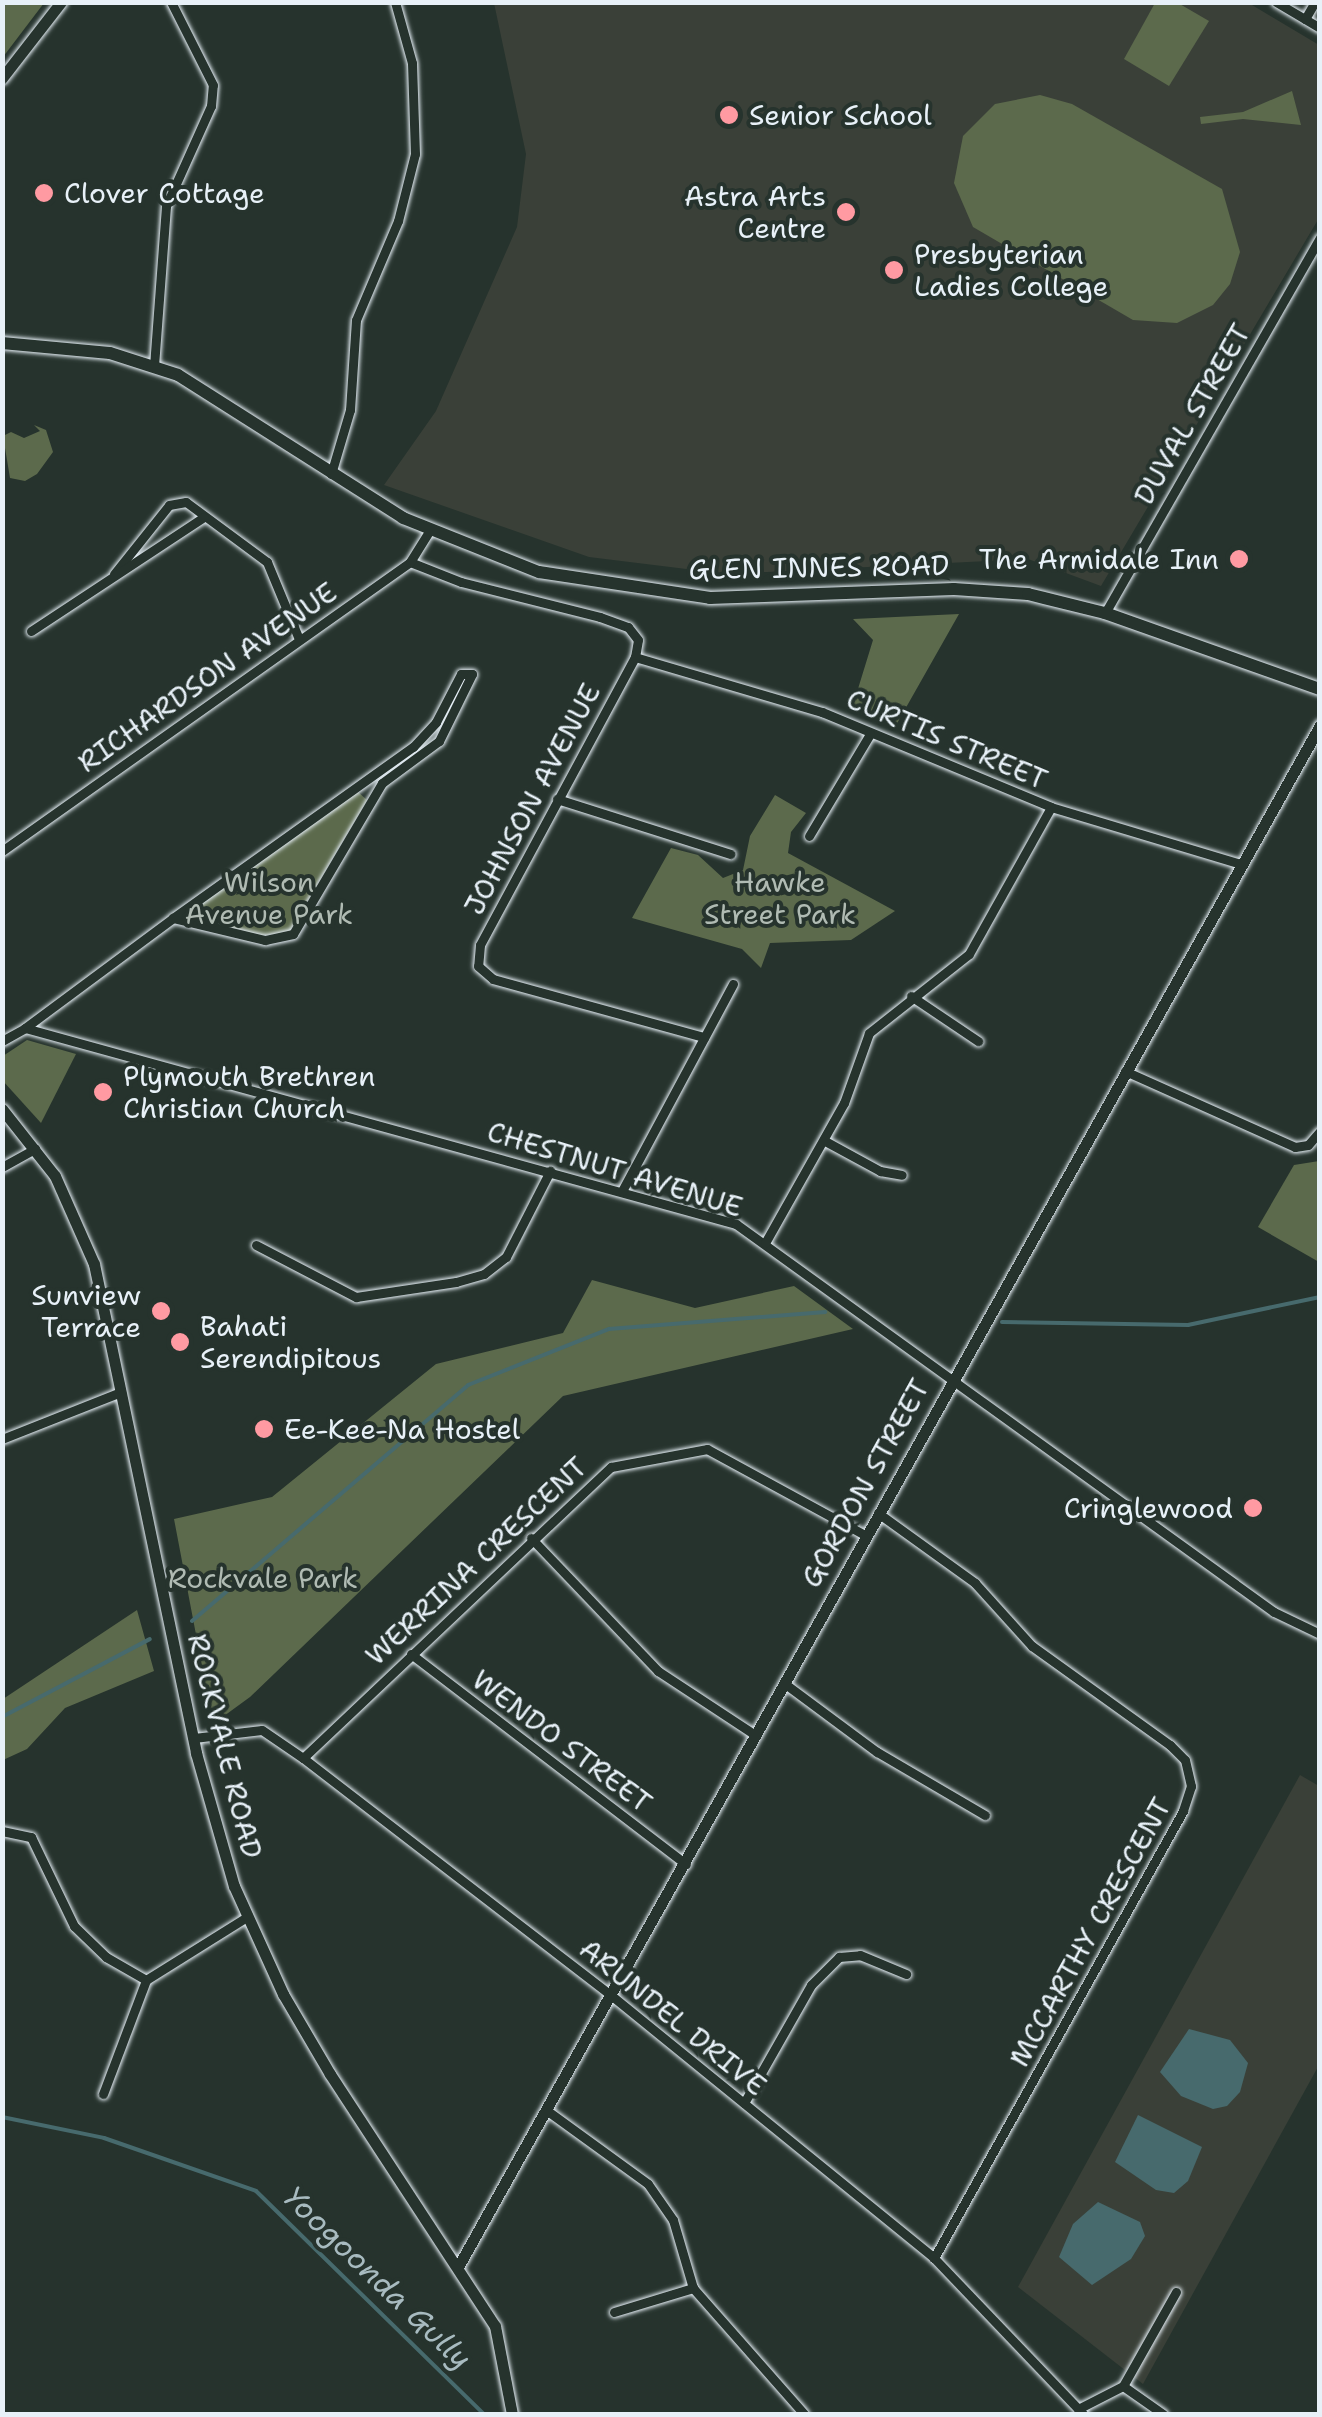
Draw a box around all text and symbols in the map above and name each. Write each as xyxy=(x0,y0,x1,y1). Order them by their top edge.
place label: Senior School xyxy=(749,98,932,132)
marker: Senior School xyxy=(718,104,740,126)
place label: Clover Cottage xyxy=(64,176,265,210)
place label: Astra Arts Centre xyxy=(684,179,826,245)
marker: Clover Cottage xyxy=(33,182,55,204)
marker: Astra Arts Centre xyxy=(835,201,857,223)
place label: Presbyterian Ladies College xyxy=(914,237,1108,303)
marker: Presbyterian Ladies College xyxy=(883,259,905,281)
street label: DUVAL STREET xyxy=(1127,318,1257,510)
place label: The Armidale Inn xyxy=(979,542,1219,576)
street label: GLEN INNES ROAD xyxy=(688,548,950,586)
marker: The Armidale Inn xyxy=(1228,548,1250,570)
street label: RICHARDSON AVENUE xyxy=(71,575,343,779)
street label: JOHNSON AVENUE xyxy=(457,678,607,920)
street label: CURTIS STREET xyxy=(842,682,1052,796)
park label: Wilson Avenue Park xyxy=(185,865,353,931)
park label: Hawke Street Park xyxy=(704,865,856,931)
place label: Plymouth Brethren Christian Church xyxy=(123,1059,375,1125)
marker: Plymouth Brethren Christian Church xyxy=(92,1081,114,1103)
street label: CHESTNUT AVENUE xyxy=(483,1114,747,1224)
place label: Sunview Terrace xyxy=(31,1278,141,1344)
marker: Sunview Terrace xyxy=(150,1300,172,1322)
place label: Bahati Serendipitous xyxy=(200,1309,381,1375)
marker: Bahati Serendipitous xyxy=(169,1331,191,1353)
street label: GORDON STREET xyxy=(794,1373,936,1593)
place label: Ee-Kee-Na Hostel xyxy=(284,1412,520,1446)
marker: Ee-Kee-Na Hostel xyxy=(253,1418,275,1440)
street label: WERRINA CRESCENT xyxy=(358,1450,594,1672)
place label: Cringlewood xyxy=(1064,1491,1233,1525)
marker: Cringlewood xyxy=(1242,1497,1264,1519)
park label: Rockvale Park xyxy=(168,1561,358,1595)
street label: ROCKVALE ROAD xyxy=(181,1630,269,1862)
street label: WENDO STREET xyxy=(466,1662,658,1820)
street label: MCCARTHY CRESCENT xyxy=(1002,1792,1178,2072)
street label: ARUNDEL DRIVE xyxy=(573,1931,773,2103)
water label: Yoogoonda Gully xyxy=(275,2179,479,2377)

